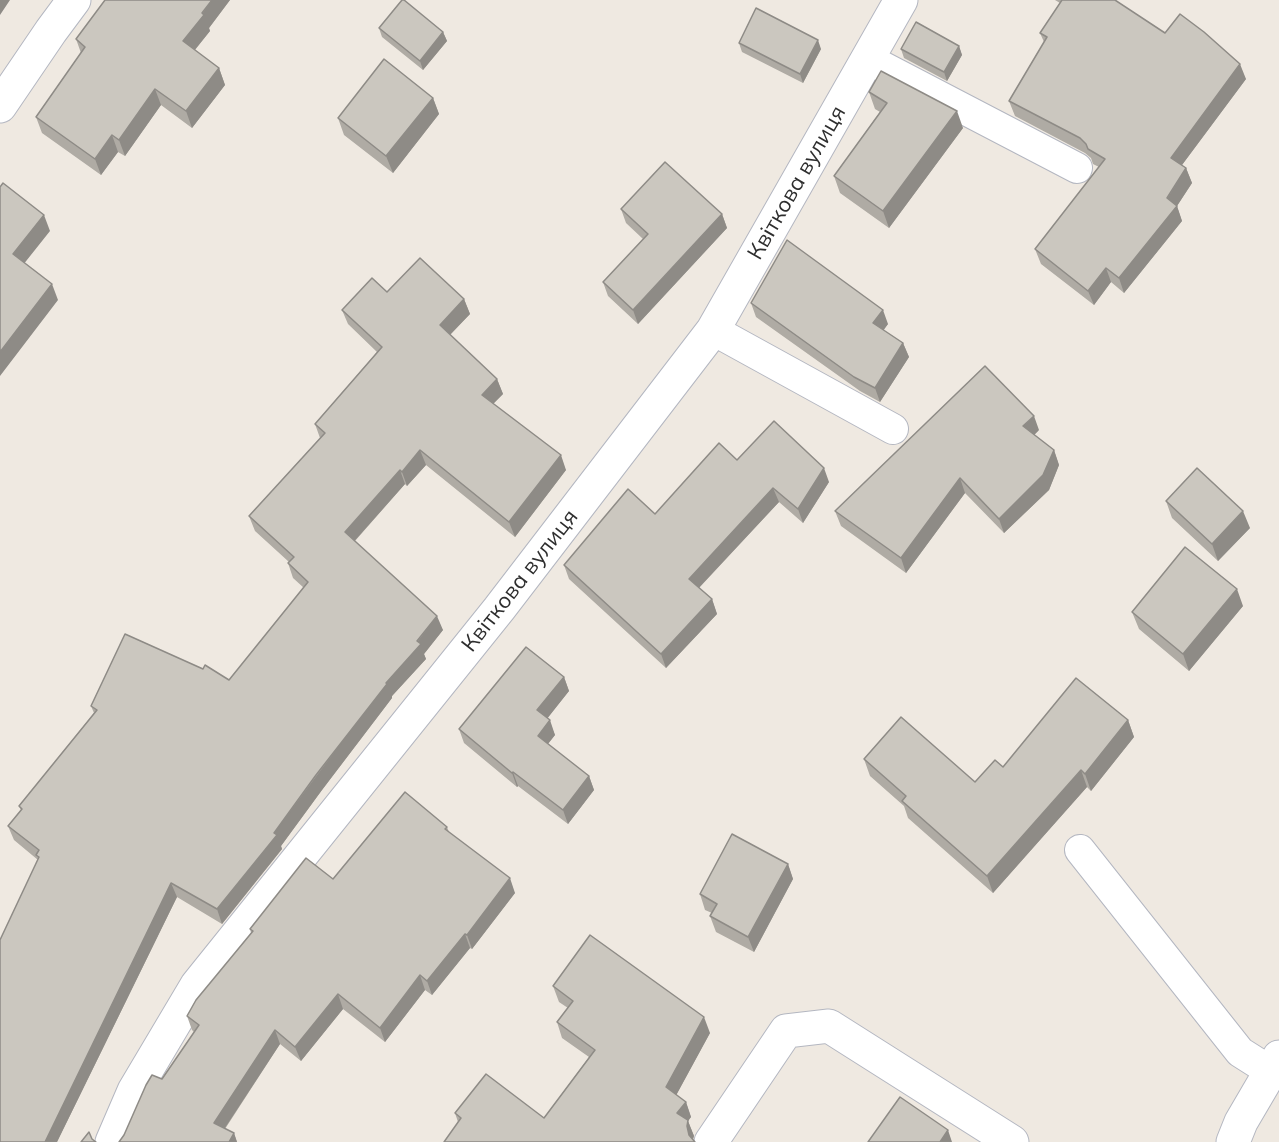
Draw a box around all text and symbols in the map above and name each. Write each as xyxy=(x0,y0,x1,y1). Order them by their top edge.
street label: Квіткова вулиця xyxy=(742,101,852,265)
street label: Квіткова вулиця xyxy=(456,505,584,657)

